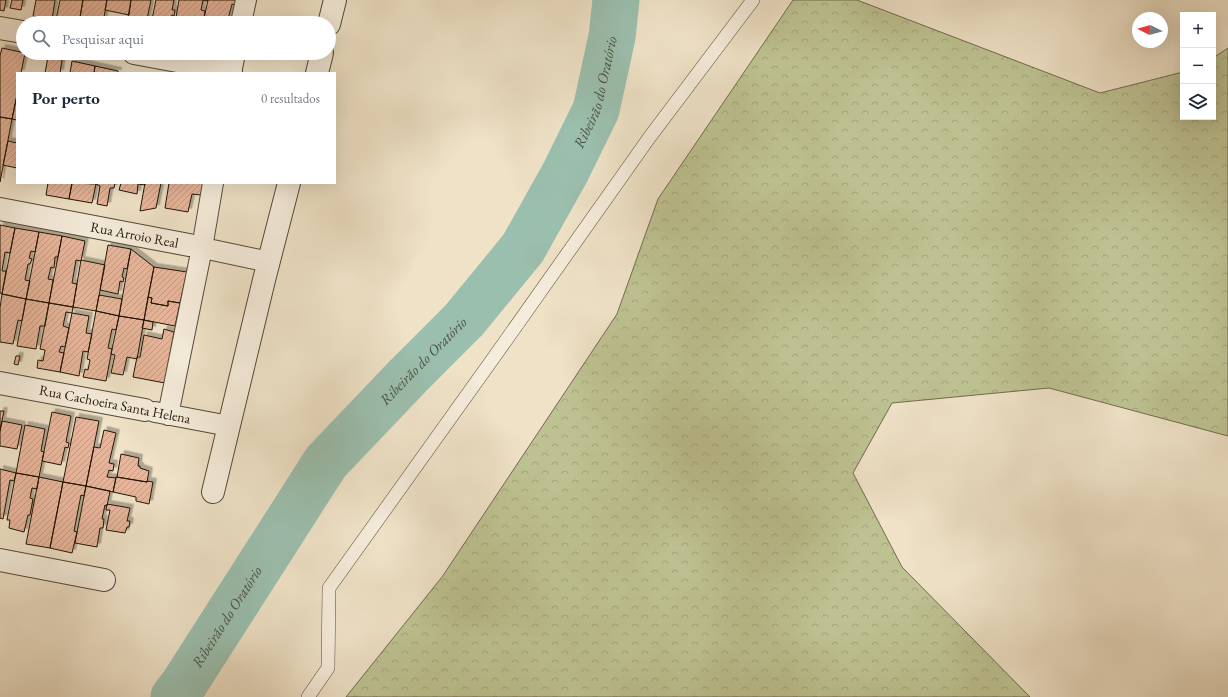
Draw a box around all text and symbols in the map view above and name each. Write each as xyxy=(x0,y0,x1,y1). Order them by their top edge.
north arrow xyxy=(1132,12,1168,48)
map controls xyxy=(1180,12,1216,120)
button: + xyxy=(1180,12,1216,48)
search box xyxy=(16,16,336,60)
icon: search xyxy=(30,27,52,49)
text: Pesquisar aqui xyxy=(62,29,144,48)
water label: Ribeirão do Oratório xyxy=(569,34,621,151)
button: − xyxy=(1180,48,1216,84)
button: layers xyxy=(1180,84,1216,120)
text: Por perto xyxy=(32,87,100,109)
text: 0 resultados xyxy=(261,90,320,107)
street label: Rua Arroio Real xyxy=(89,217,181,252)
water label: Ribeirão do Oratório xyxy=(375,312,471,409)
street label: Rua Cachoeira Santa Helena xyxy=(38,380,193,428)
water label: Ribeirão do Oratório xyxy=(187,562,266,671)

